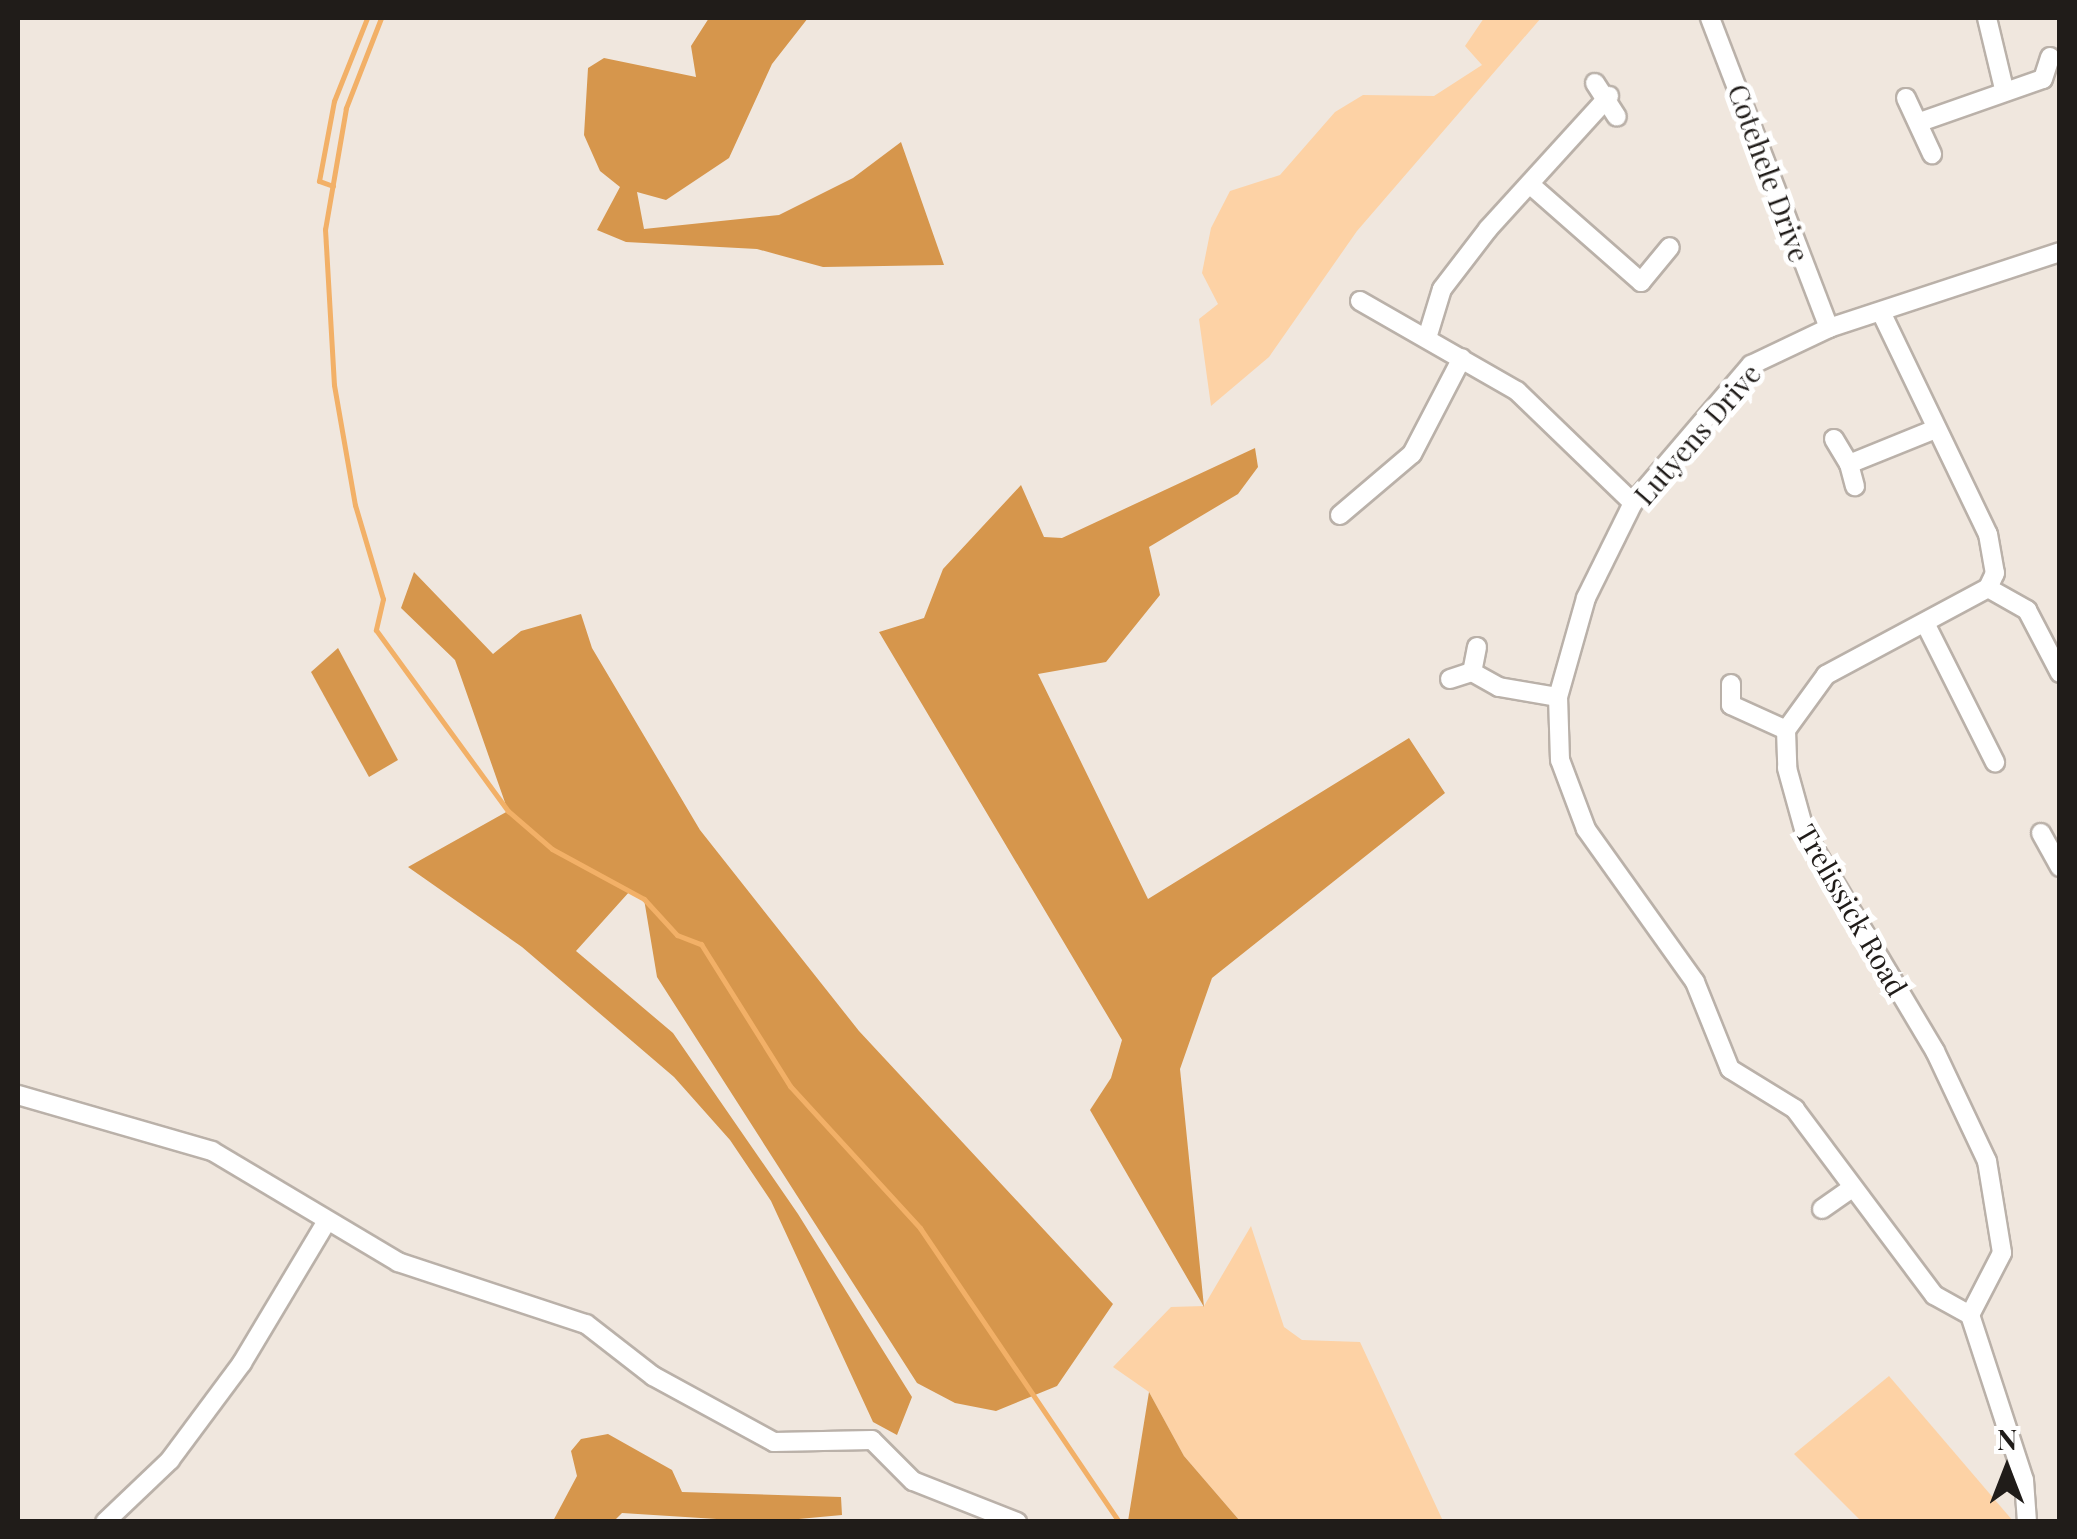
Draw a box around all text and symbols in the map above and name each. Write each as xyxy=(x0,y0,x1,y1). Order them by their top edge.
street label: Cotehele Drive xyxy=(1721,80,1817,266)
street label: Lutyens Drive xyxy=(1627,357,1767,511)
street label: Trelissick Road xyxy=(1789,818,1915,1002)
north arrow xyxy=(1957,1419,2057,1519)
text: N xyxy=(1997,1420,2017,1457)

